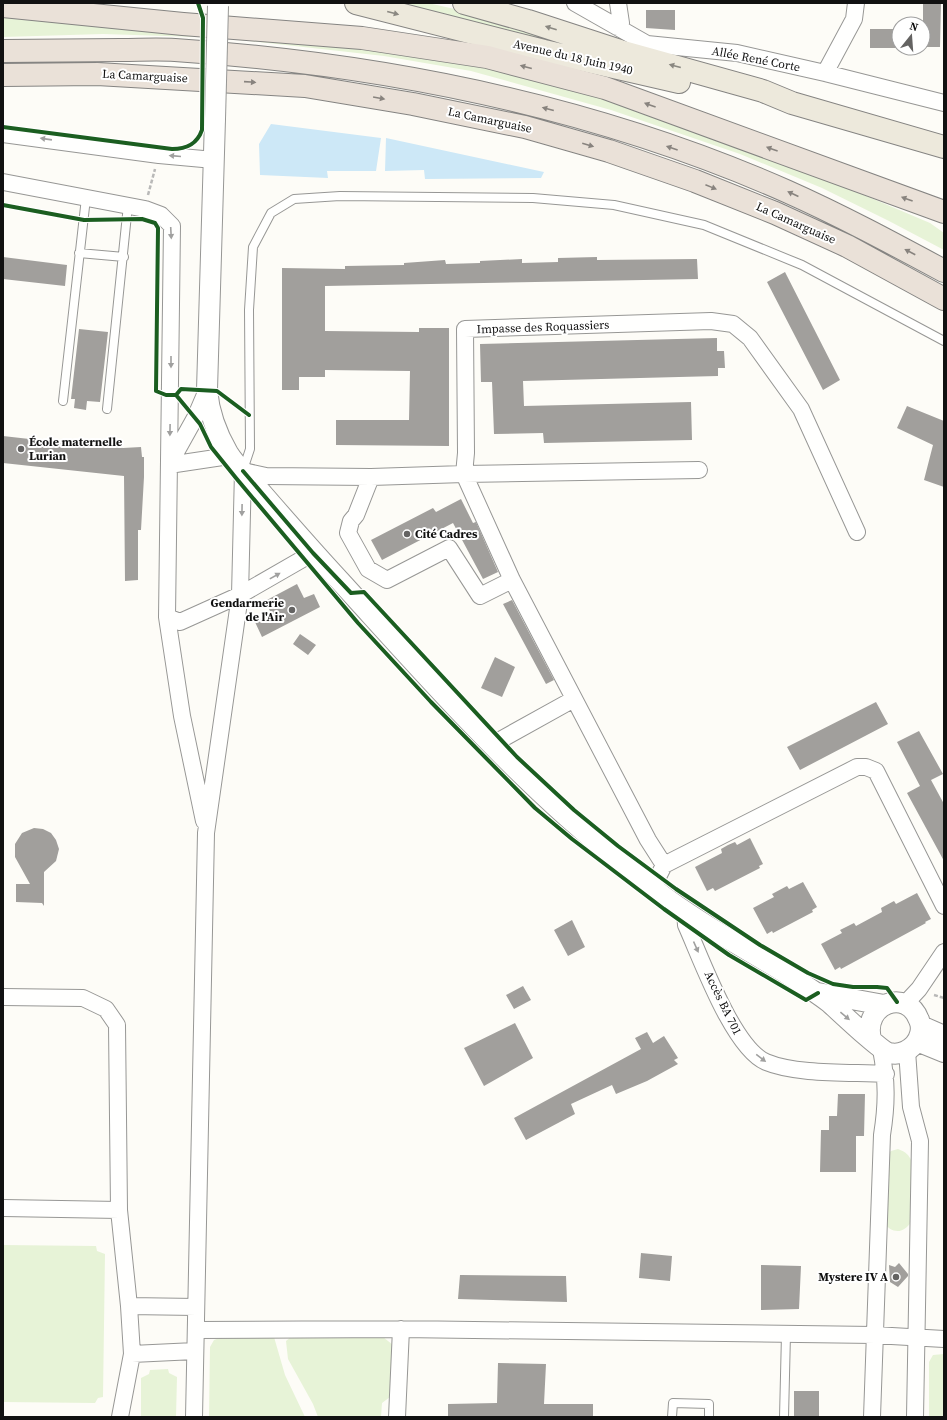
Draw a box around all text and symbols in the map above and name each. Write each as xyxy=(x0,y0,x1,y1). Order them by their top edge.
one-way arrow xyxy=(388,10,400,16)
north arrow xyxy=(891,16,931,56)
text: N xyxy=(908,19,920,35)
one-way arrow xyxy=(545,25,557,31)
street label: Avenue du 18 Juin 1940 xyxy=(512,35,634,79)
street label: Allée René Corte xyxy=(710,43,802,75)
one-way arrow xyxy=(669,63,681,69)
one-way arrow xyxy=(519,64,532,70)
street label: La Camarguaise xyxy=(102,66,188,86)
one-way arrow xyxy=(244,78,256,85)
one-way arrow xyxy=(373,95,385,101)
one-way arrow xyxy=(644,101,656,107)
street label: La Camarguaise xyxy=(446,103,534,137)
one-way arrow xyxy=(542,106,554,112)
one-way arrow xyxy=(40,136,52,142)
one-way arrow xyxy=(582,142,594,148)
one-way arrow xyxy=(666,144,678,150)
one-way arrow xyxy=(766,145,778,151)
one-way arrow xyxy=(169,153,181,160)
one-way arrow xyxy=(705,184,716,190)
one-way arrow xyxy=(788,191,799,197)
one-way arrow xyxy=(901,195,913,201)
street label: La Camarguaise xyxy=(754,198,838,248)
one-way arrow xyxy=(168,226,175,239)
one-way arrow xyxy=(904,249,915,256)
street label: Impasse des Roquassiers xyxy=(476,317,610,337)
one-way arrow xyxy=(168,356,174,369)
one-way arrow xyxy=(167,424,174,436)
place label: École maternelle Lurian xyxy=(29,434,122,464)
marker: École maternelle Lurian xyxy=(16,444,26,454)
one-way arrow xyxy=(239,504,246,516)
place label: Cité Cadres xyxy=(415,526,478,542)
marker: Cité Cadres xyxy=(402,529,412,539)
one-way arrow xyxy=(269,572,280,579)
place label: Gendarmerie de l'Air xyxy=(211,595,284,625)
marker: Gendarmerie de l'Air xyxy=(287,605,297,615)
one-way arrow xyxy=(693,942,699,953)
street label: Accès BA 701 xyxy=(701,968,745,1038)
one-way arrow xyxy=(839,1011,850,1020)
one-way arrow xyxy=(755,1054,766,1062)
place label: Mystere IV A xyxy=(818,1269,888,1285)
marker: Mystere IV A xyxy=(891,1272,901,1282)

